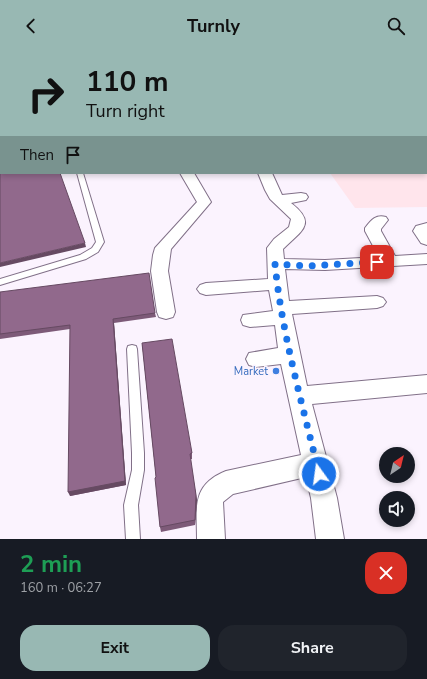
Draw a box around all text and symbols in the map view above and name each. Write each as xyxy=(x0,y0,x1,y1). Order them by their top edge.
text: Turnly xyxy=(187,14,240,38)
icon: back xyxy=(20,15,42,37)
icon: search xyxy=(385,15,407,37)
text: 110 m xyxy=(86,63,169,101)
icon: right xyxy=(20,68,72,120)
text: Turn right xyxy=(86,99,165,123)
icon: arrive xyxy=(62,144,84,166)
text: Then xyxy=(20,145,54,165)
pin xyxy=(360,245,394,279)
icon: arrive xyxy=(366,251,388,273)
place label: Market xyxy=(234,364,268,379)
marker: Market xyxy=(271,366,281,376)
north arrow xyxy=(379,447,415,483)
map controls xyxy=(379,447,415,527)
position arrow xyxy=(298,453,340,495)
button: sound xyxy=(379,491,415,527)
text: 2 min xyxy=(20,548,82,580)
button: close xyxy=(365,552,407,594)
text: 160 m · 06:27 xyxy=(20,579,102,597)
button: Exit xyxy=(20,625,210,671)
button: Share xyxy=(218,625,407,671)

